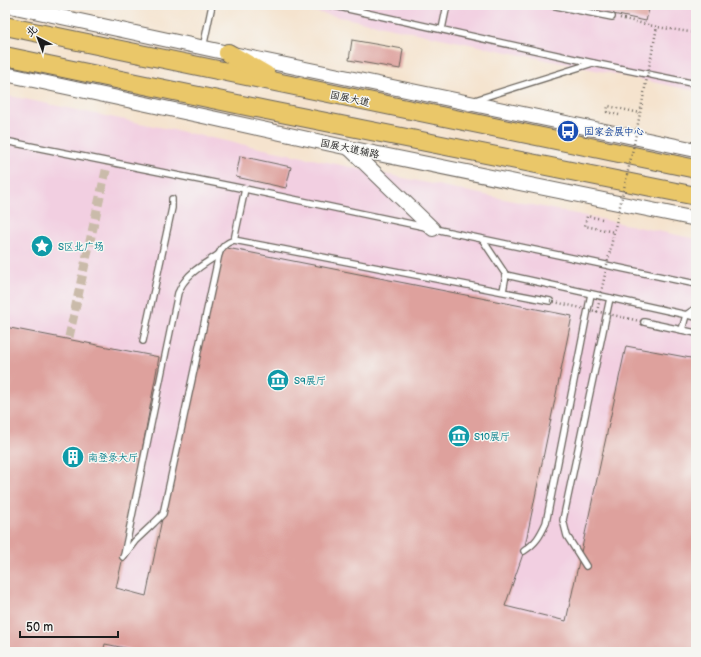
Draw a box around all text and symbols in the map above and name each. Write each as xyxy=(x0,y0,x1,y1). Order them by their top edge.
north arrow xyxy=(18,18,58,58)
text: 北 xyxy=(23,22,40,39)
street label: 国展大道 xyxy=(329,89,371,109)
bus stop icon: 国家会展中心 xyxy=(555,118,581,144)
place label: 国家会展中心 xyxy=(584,126,644,138)
street label: 国展大道辅路 xyxy=(319,137,380,161)
place icon: S区北广场 xyxy=(29,233,55,259)
place label: S区北广场 xyxy=(58,241,104,253)
museum icon: S9展厅 xyxy=(265,367,291,393)
place label: S9展厅 xyxy=(294,375,326,387)
museum icon: S10展厅 xyxy=(446,423,472,449)
place label: S10展厅 xyxy=(474,431,510,443)
building icon: 南登录大厅 xyxy=(60,444,86,470)
place label: 南登录大厅 xyxy=(88,452,138,464)
scale bar xyxy=(20,613,118,639)
text: 50 m xyxy=(26,620,53,635)

